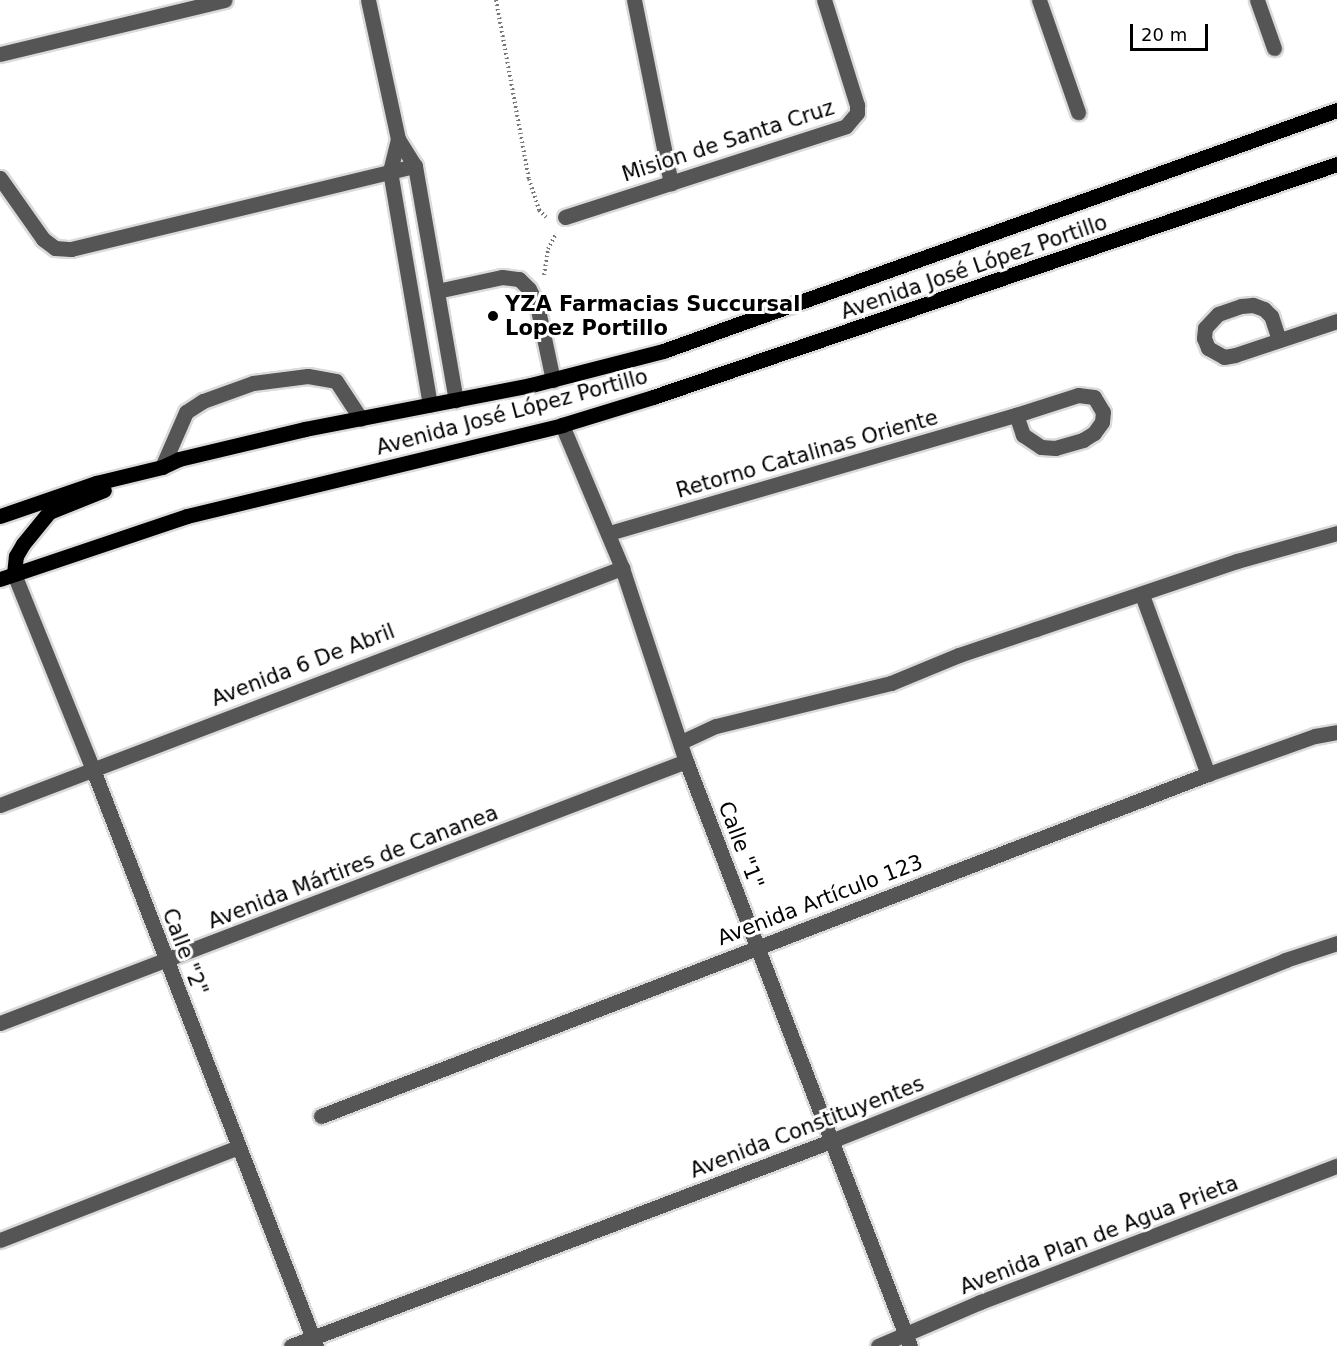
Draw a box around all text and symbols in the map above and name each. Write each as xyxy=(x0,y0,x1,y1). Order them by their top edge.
scale bar xyxy=(1133,12,1211,50)
text: 20 m xyxy=(1141,24,1187,45)
street label: Mision de Santa Cruz xyxy=(619,95,837,187)
street label: Avenida José López Portillo xyxy=(837,209,1111,325)
place label: YZA Farmacias Succursal Lopez Portillo xyxy=(505,291,800,341)
marker: YZA Farmacias Succursal Lopez Portillo xyxy=(486,309,500,323)
street label: Avenida José López Portillo xyxy=(373,364,651,460)
street label: Retorno Catalinas Oriente xyxy=(673,405,941,503)
street label: Avenida 6 De Abril xyxy=(208,618,398,712)
street label: Calle "1" xyxy=(713,798,769,892)
street label: Avenida Mártires de Cananea xyxy=(204,800,502,934)
street label: Avenida Artículo 123 xyxy=(714,849,926,951)
street label: Calle "2" xyxy=(157,905,213,999)
street label: Avenida Constituyentes xyxy=(686,1071,928,1183)
street label: Avenida Plan de Agua Prieta xyxy=(956,1170,1242,1300)

